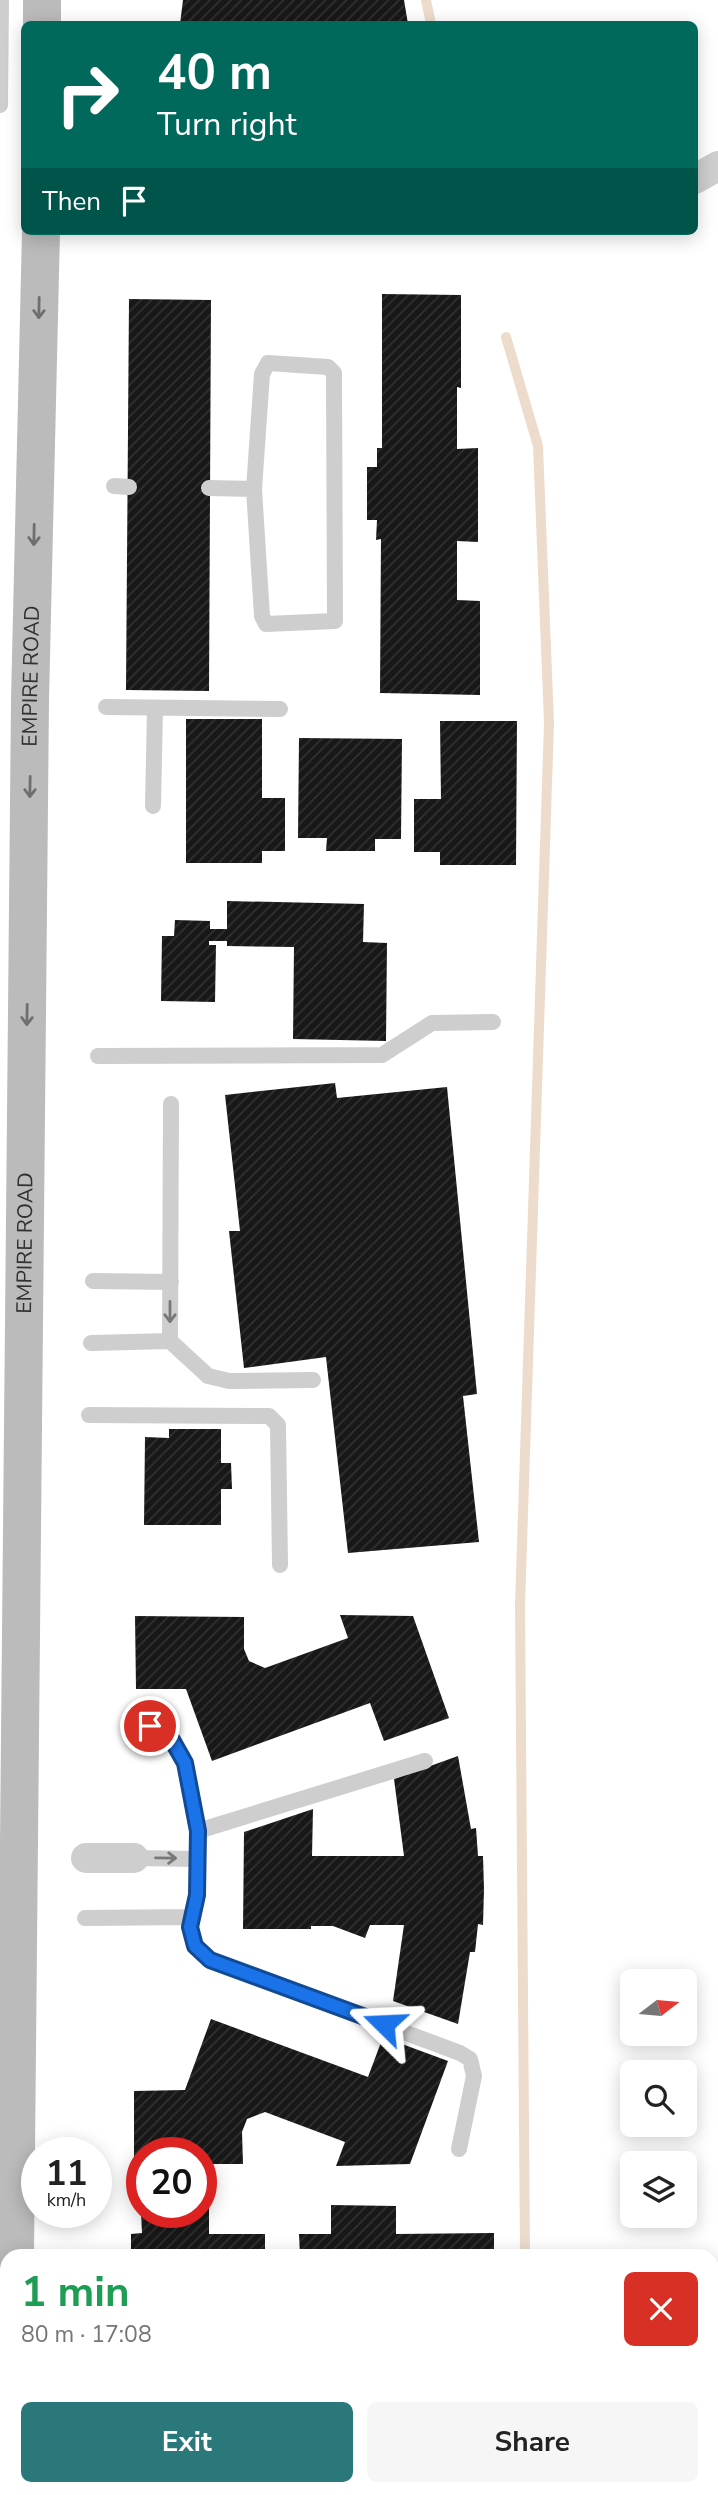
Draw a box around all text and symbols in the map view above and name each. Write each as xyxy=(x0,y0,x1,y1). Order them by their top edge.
text: 40 m xyxy=(157,39,272,106)
icon: right xyxy=(42,49,133,140)
text: Turn right xyxy=(157,103,297,146)
icon: arrive xyxy=(115,182,153,220)
text: Then xyxy=(42,184,101,219)
one-way arrow xyxy=(32,296,46,319)
one-way arrow xyxy=(27,524,41,547)
street label: EMPIRE ROAD xyxy=(16,605,46,747)
one-way arrow xyxy=(23,776,36,799)
one-way arrow xyxy=(21,1003,34,1026)
street label: EMPIRE ROAD xyxy=(10,1172,39,1314)
one-way arrow xyxy=(163,1300,177,1323)
pin xyxy=(120,1696,180,1756)
icon: arrive xyxy=(131,1707,169,1745)
one-way arrow xyxy=(154,1852,177,1865)
north arrow xyxy=(620,1969,696,2046)
map controls xyxy=(620,1969,697,2228)
position arrow xyxy=(347,1987,421,2061)
button: search xyxy=(620,2060,697,2137)
speed limit sign: 20 xyxy=(126,2137,217,2228)
text: 11 xyxy=(45,2150,88,2197)
button: layers xyxy=(620,2151,697,2228)
text: km/h xyxy=(47,2188,86,2212)
text: 1 min xyxy=(21,2264,130,2321)
button: close xyxy=(624,2272,698,2346)
text: 80 m · 17:08 xyxy=(21,2319,152,2350)
button: Exit xyxy=(21,2402,353,2482)
button: Share xyxy=(367,2402,698,2482)

